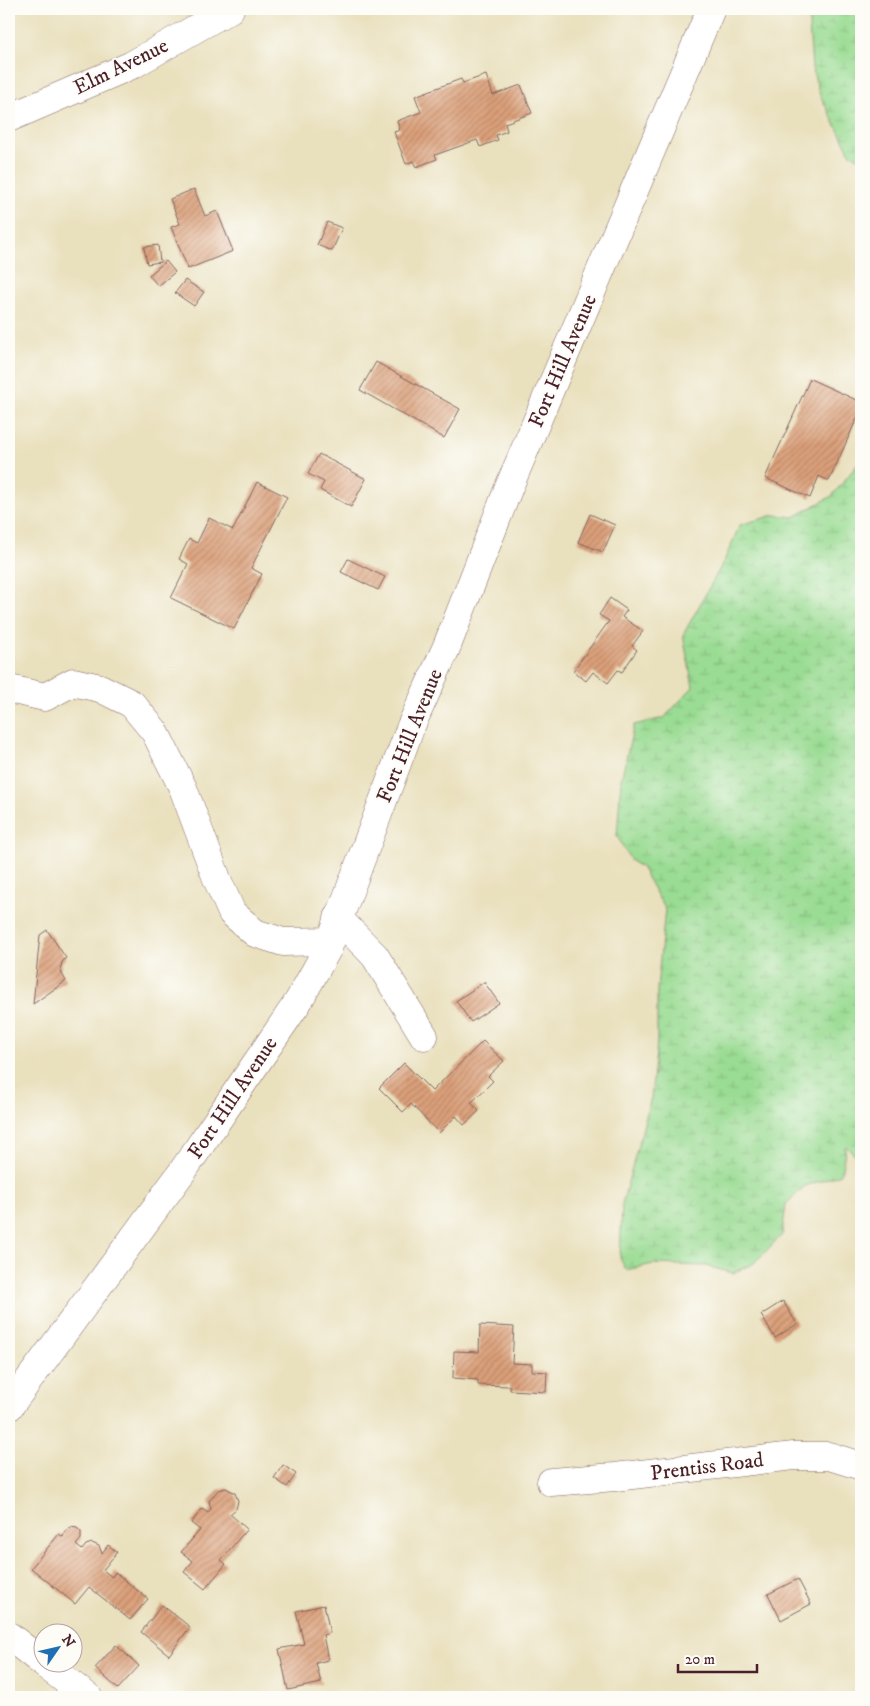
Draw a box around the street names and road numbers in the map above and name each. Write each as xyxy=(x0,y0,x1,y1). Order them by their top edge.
street label: Elm Avenue xyxy=(69,33,173,101)
street label: Fort Hill Avenue xyxy=(523,290,603,431)
street label: Fort Hill Avenue xyxy=(371,665,449,807)
street label: Fort Hill Avenue xyxy=(182,1032,284,1164)
street label: Prentiss Road xyxy=(649,1447,766,1487)

